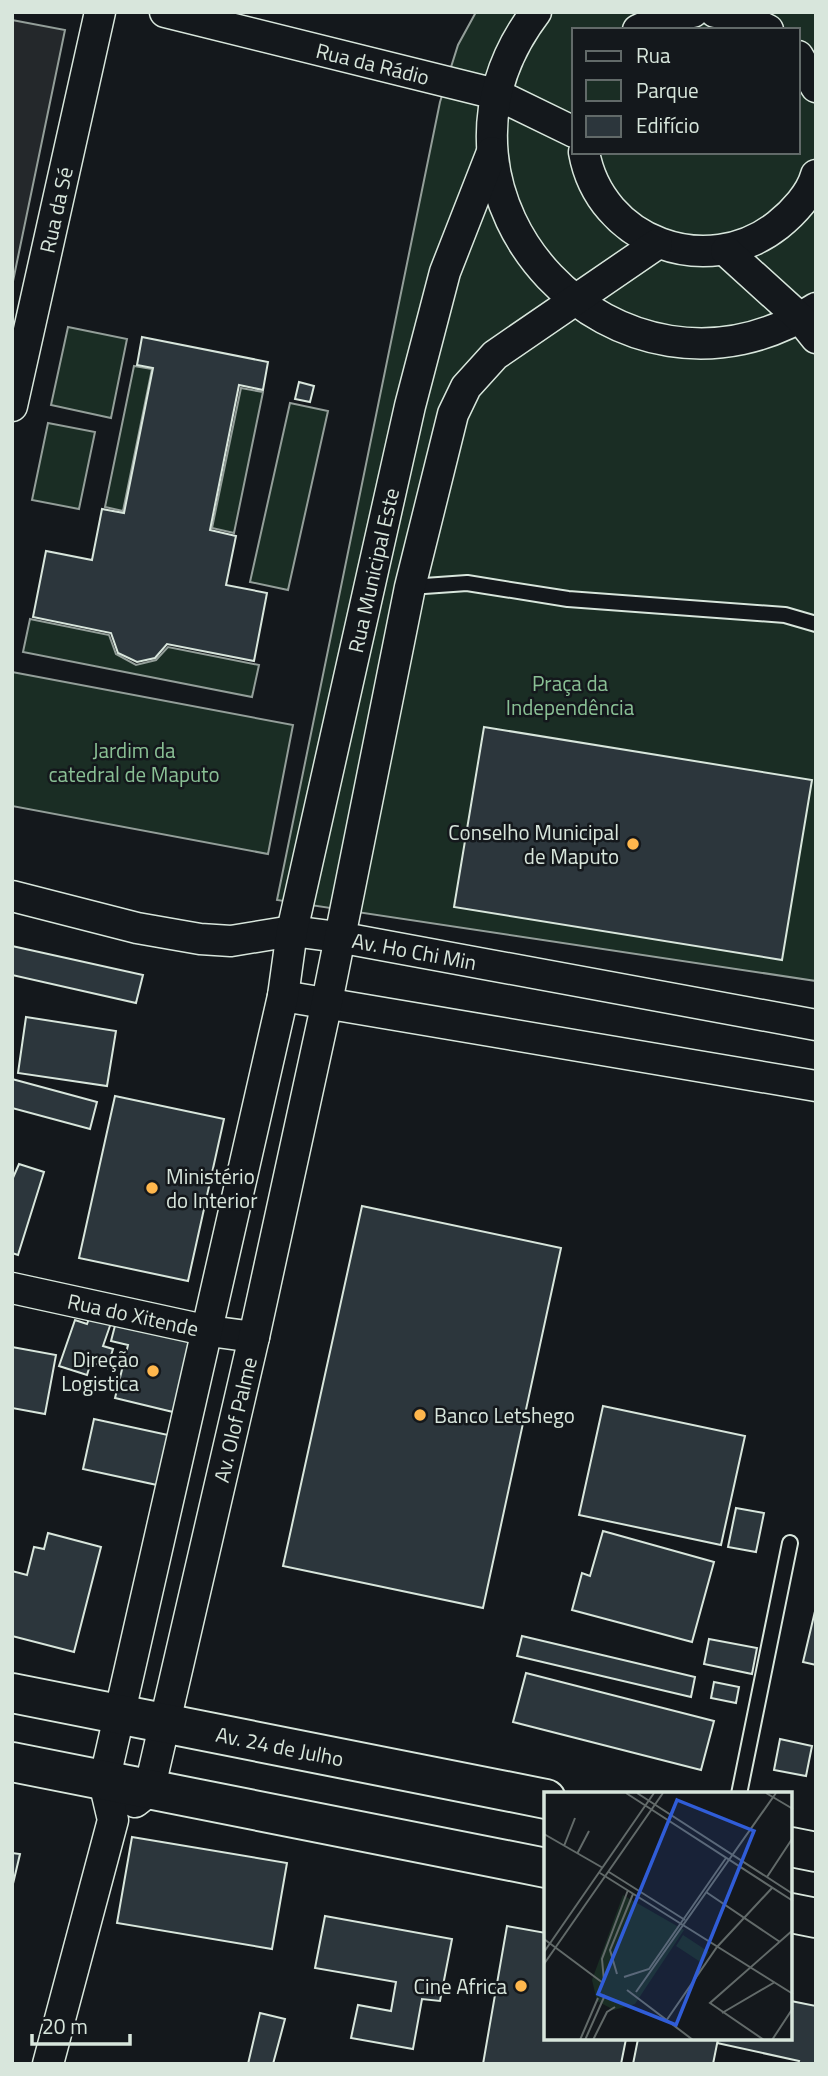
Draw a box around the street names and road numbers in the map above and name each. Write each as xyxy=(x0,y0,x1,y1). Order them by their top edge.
street label: Rua da Rádio xyxy=(313,34,433,93)
street label: Rua da Sé xyxy=(31,164,81,256)
street label: Rua Municipal Este xyxy=(339,485,407,656)
street label: Av. Ho Chi Min xyxy=(350,924,479,978)
street label: Rua do Xitende xyxy=(65,1285,202,1344)
street label: Av. Olof Palme xyxy=(205,1354,265,1486)
street label: Av. 24 de Julho xyxy=(213,1718,346,1774)

